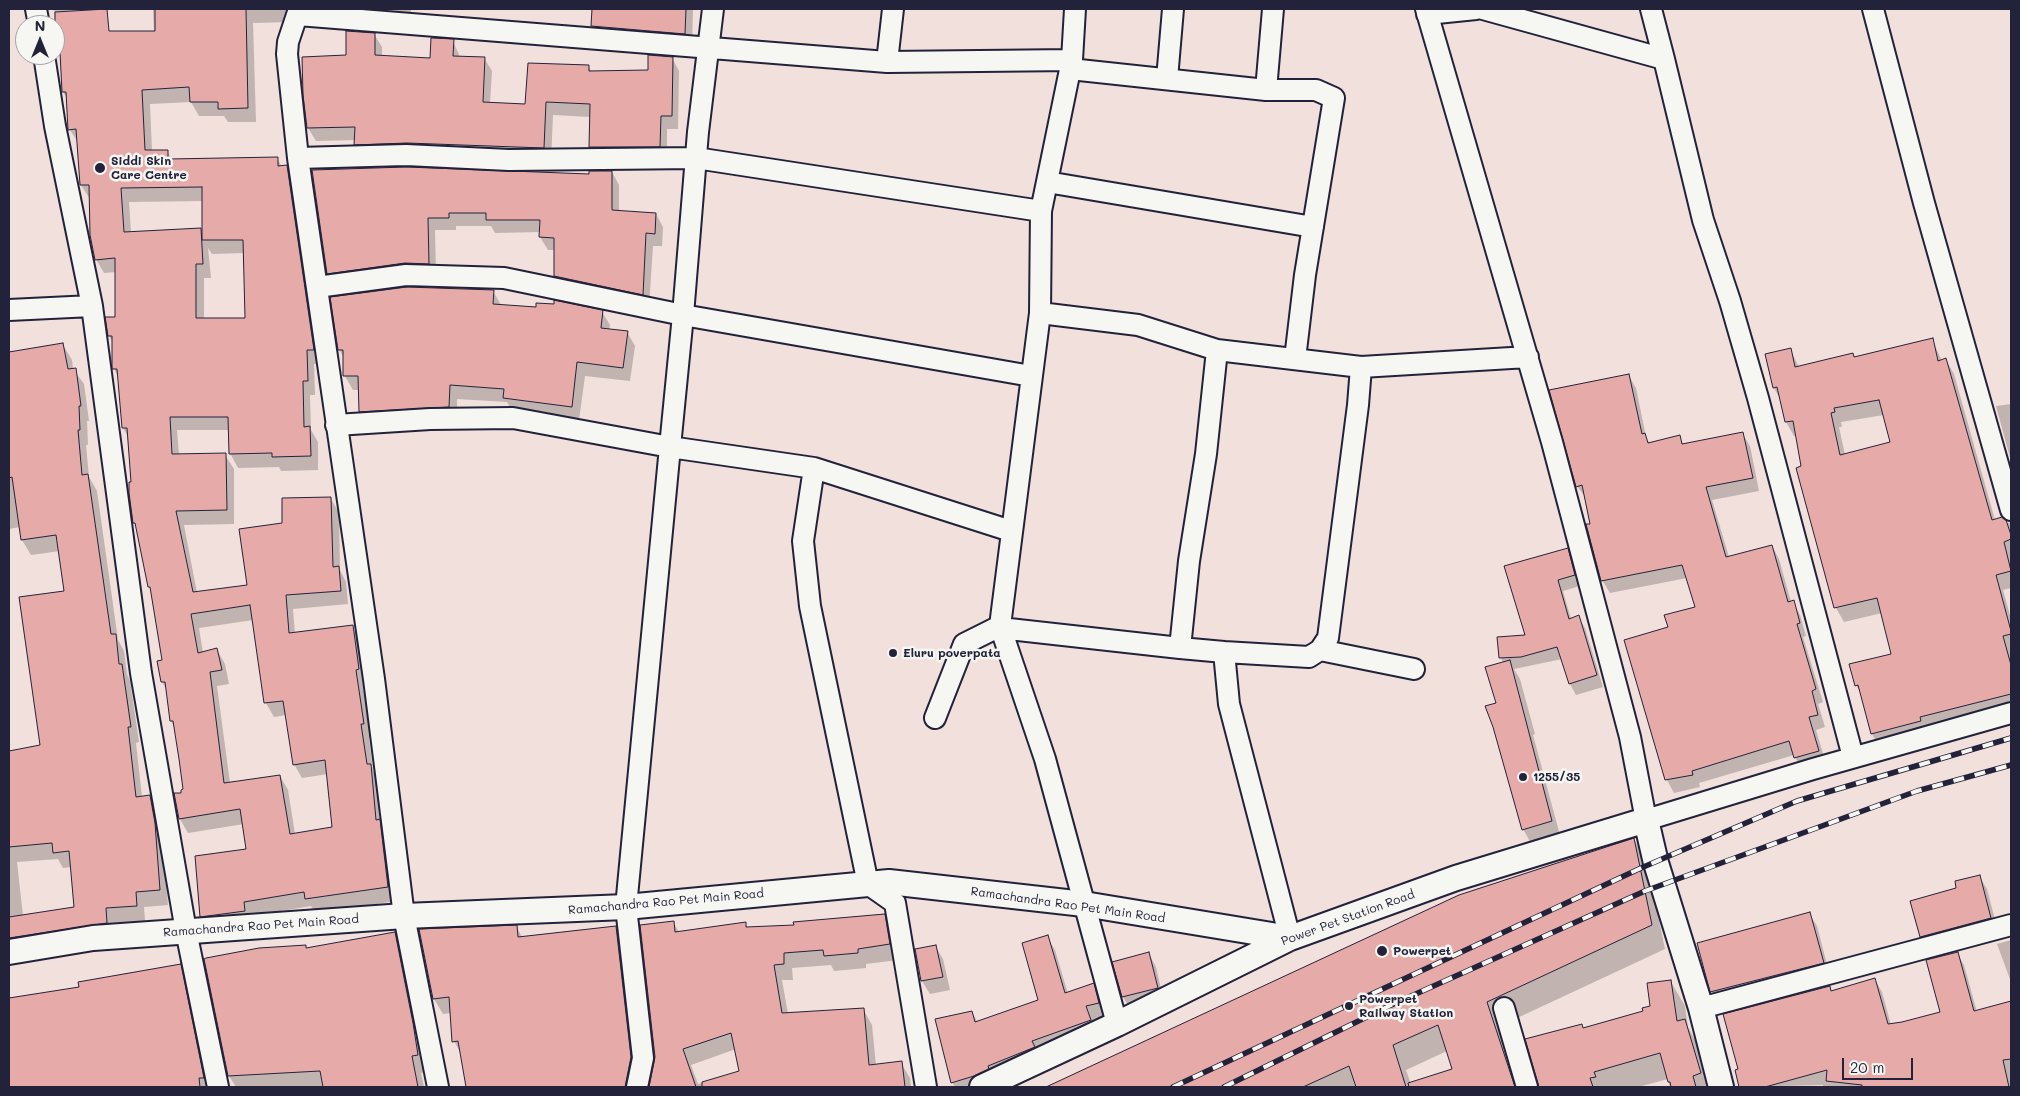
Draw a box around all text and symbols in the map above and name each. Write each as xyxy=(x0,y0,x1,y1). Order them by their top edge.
north arrow xyxy=(15,15,65,65)
text: N xyxy=(35,16,45,35)
place label: Siddi Skin Care Centre xyxy=(111,154,187,182)
marker: Siddi Skin Care Centre xyxy=(93,161,107,175)
place label: Eluru poverpata xyxy=(903,646,1001,660)
marker: Eluru poverpata xyxy=(887,647,899,659)
place label: 1255/35 xyxy=(1533,770,1580,784)
marker: 1255/35 xyxy=(1517,771,1529,783)
street label: Ramachandra Rao Pet Main Road xyxy=(970,884,1166,926)
street label: Ramachandra Rao Pet Main Road xyxy=(568,886,764,918)
street label: Power Pet Station Road xyxy=(1279,887,1417,949)
street label: Ramachandra Rao Pet Main Road xyxy=(163,912,359,940)
marker: Powerpet xyxy=(1375,944,1389,958)
place label: Powerpet xyxy=(1393,944,1451,958)
place label: Powerpet Railway Station xyxy=(1359,992,1453,1020)
marker: Powerpet Railway Station xyxy=(1343,1000,1355,1012)
scale bar xyxy=(1845,1048,1916,1080)
text: 20 m xyxy=(1850,1057,1884,1077)

